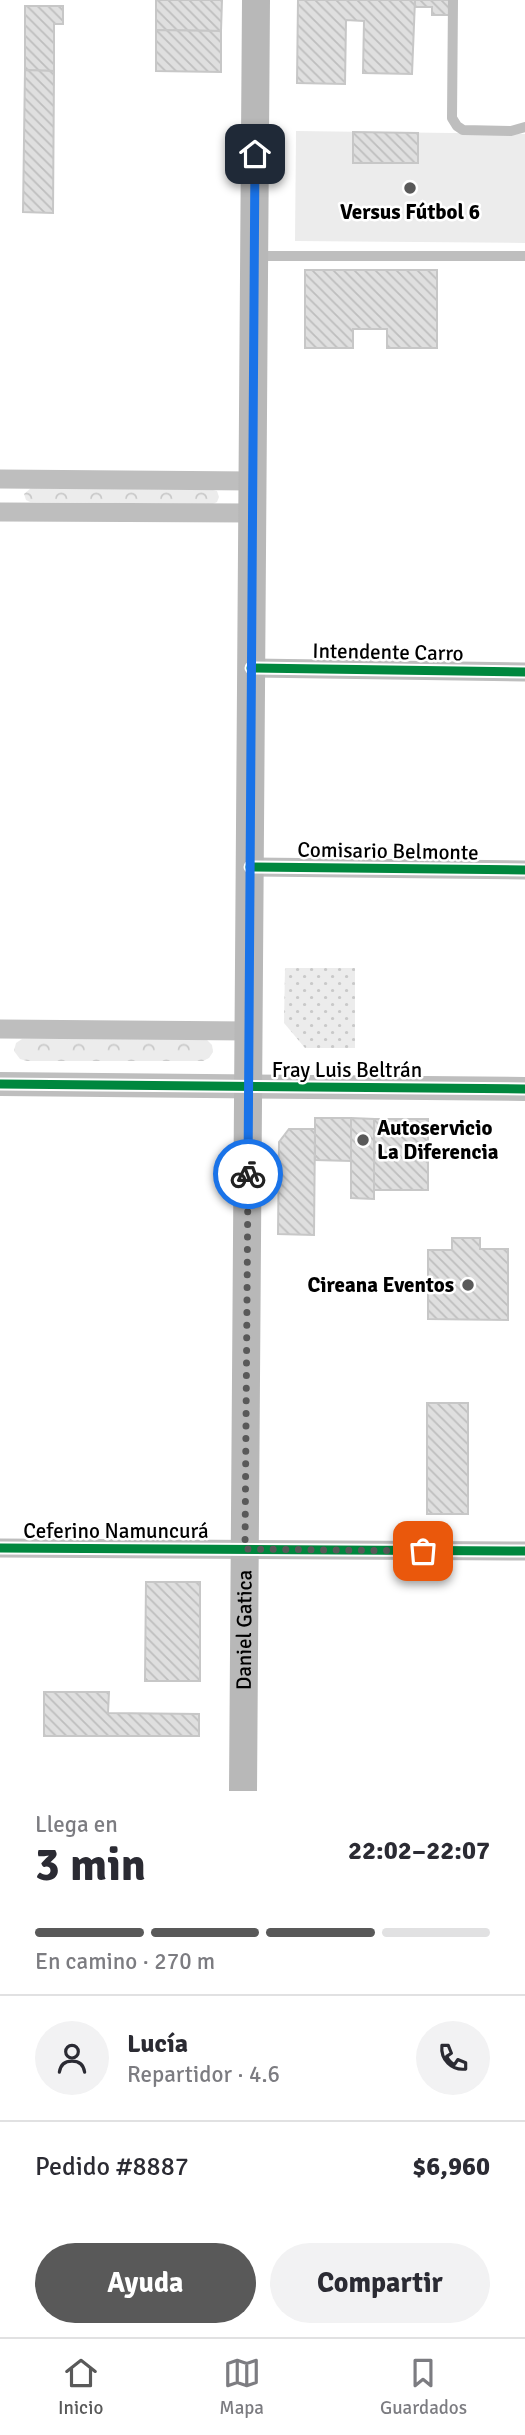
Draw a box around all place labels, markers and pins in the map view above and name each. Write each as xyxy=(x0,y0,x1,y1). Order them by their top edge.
pin xyxy=(225,124,285,184)
marker: Versus Fútbol 6 xyxy=(402,180,418,196)
place label: Versus Fútbol 6 xyxy=(340,199,480,225)
place label: Autoservicio La Diferencia xyxy=(377,1115,499,1165)
marker: Autoservicio La Diferencia xyxy=(355,1132,371,1148)
place label: Cireana Eventos xyxy=(307,1272,454,1298)
marker: Cireana Eventos xyxy=(460,1277,476,1293)
pin xyxy=(393,1521,453,1581)

